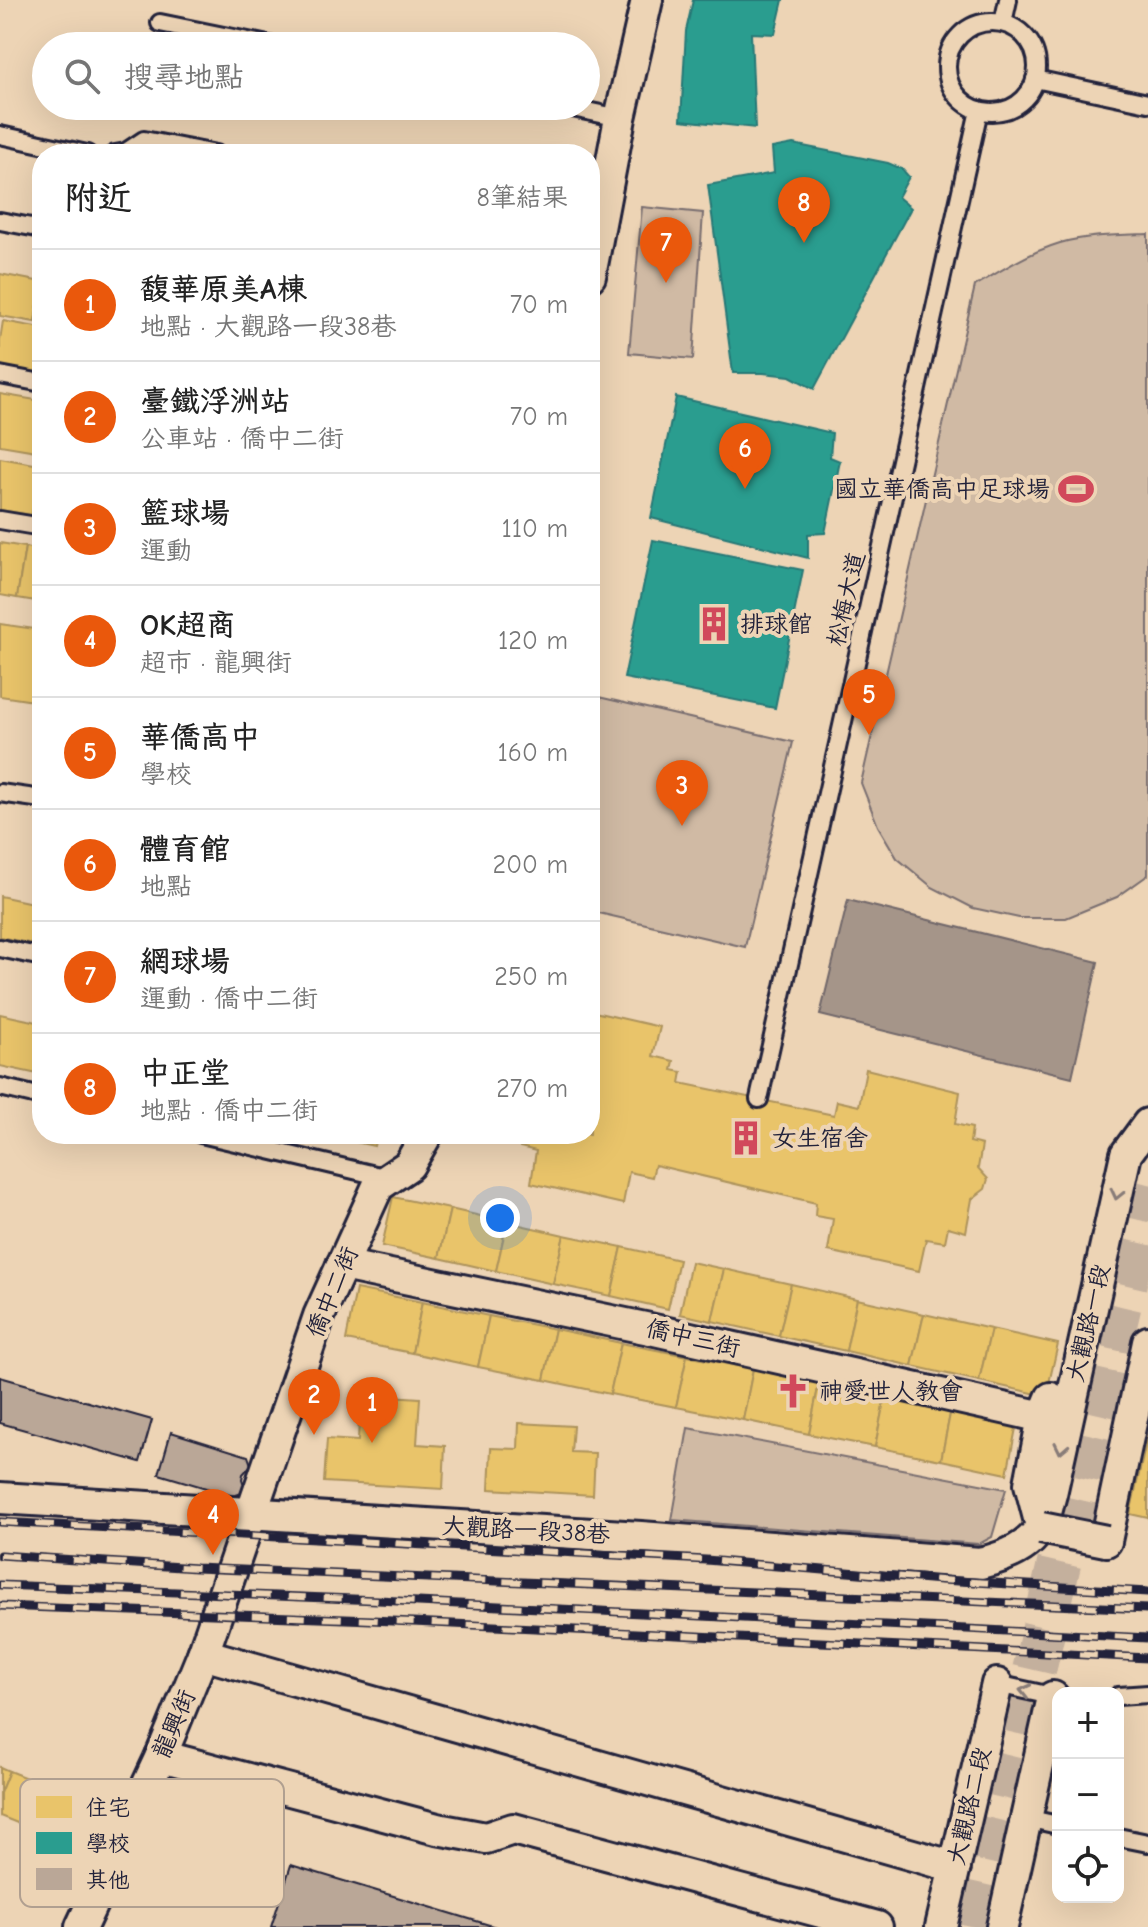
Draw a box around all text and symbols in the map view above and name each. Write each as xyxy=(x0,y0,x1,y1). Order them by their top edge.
search box xyxy=(32,32,600,120)
icon: search xyxy=(60,54,104,98)
text: 搜尋地點 xyxy=(124,60,244,95)
pin: 8 xyxy=(778,177,830,243)
text: 附近 xyxy=(64,178,132,218)
text: 8筆結果 xyxy=(477,183,568,213)
pin: 7 xyxy=(640,217,692,283)
text: 馥華原美A棟 xyxy=(140,272,307,307)
text: 1 xyxy=(85,290,95,320)
text: 70 m xyxy=(510,290,568,320)
text: 地點 · 大觀路一段38巷 xyxy=(140,312,397,342)
text: 臺鐵浮洲站 xyxy=(140,384,290,419)
text: 2 xyxy=(84,402,96,432)
text: 70 m xyxy=(510,402,568,432)
pin: 6 xyxy=(719,423,771,489)
text: 公車站 · 僑中二街 xyxy=(140,424,344,454)
sports icon: 國立華僑高中足球場 xyxy=(1057,470,1095,508)
place label: 國立華僑高中足球場 xyxy=(834,475,1050,503)
text: 籃球場 xyxy=(140,496,230,531)
text: 3 xyxy=(84,514,96,544)
text: 110 m xyxy=(501,514,568,544)
text: 運動 xyxy=(140,536,192,566)
street label: 松梅大道 xyxy=(822,549,870,649)
building icon: 排球館 xyxy=(695,605,733,643)
text: OK超商 xyxy=(140,608,236,643)
place label: 排球館 xyxy=(740,610,812,638)
text: 4 xyxy=(84,626,96,656)
text: 120 m xyxy=(498,626,568,656)
text: 超市 · 龍興街 xyxy=(140,648,292,678)
pin: 5 xyxy=(843,669,895,735)
text: 華僑高中 xyxy=(140,720,260,755)
text: 5 xyxy=(83,738,97,768)
text: 160 m xyxy=(498,738,568,768)
text: 學校 xyxy=(140,760,192,790)
pin: 3 xyxy=(656,760,708,826)
text: 體育館 xyxy=(140,832,230,867)
text: 6 xyxy=(83,850,97,880)
text: 200 m xyxy=(493,850,568,880)
text: 地點 xyxy=(140,872,192,902)
text: 網球場 xyxy=(140,944,230,979)
text: 7 xyxy=(84,962,96,992)
text: 250 m xyxy=(494,962,568,992)
text: 運動 · 僑中二街 xyxy=(140,984,318,1014)
text: 中正堂 xyxy=(140,1056,230,1091)
text: 8 xyxy=(83,1074,97,1104)
text: 270 m xyxy=(496,1074,568,1104)
text: 地點 · 僑中二街 xyxy=(140,1096,318,1126)
building icon: 女生宿舍 xyxy=(727,1119,765,1157)
place label: 女生宿舍 xyxy=(772,1124,868,1152)
one-way arrow xyxy=(1109,1187,1126,1201)
your location xyxy=(480,1198,520,1238)
street label: 僑中二街 xyxy=(300,1242,364,1342)
street label: 大觀路一段 xyxy=(1061,1261,1115,1385)
street label: 僑中三街 xyxy=(643,1314,743,1362)
pin: 2 xyxy=(288,1369,340,1435)
church icon: 神愛世人教會 xyxy=(774,1372,812,1410)
pin: 1 xyxy=(346,1377,398,1443)
place label: 神愛世人教會 xyxy=(819,1377,963,1405)
one-way arrow xyxy=(1053,1441,1070,1455)
pin: 4 xyxy=(187,1489,239,1555)
street label: 大觀路一段38巷 xyxy=(441,1512,611,1548)
one-way arrow xyxy=(1018,1683,1032,1700)
street label: 龍興街 xyxy=(147,1685,201,1763)
map controls xyxy=(1052,1687,1124,1903)
button: + xyxy=(1052,1687,1124,1759)
street label: 大觀路二段 xyxy=(942,1744,996,1868)
button: − xyxy=(1052,1759,1124,1831)
legend xyxy=(20,1779,284,1907)
text: 住宅 xyxy=(86,1795,130,1821)
text: 學校 xyxy=(86,1831,130,1857)
button: locate xyxy=(1052,1831,1124,1903)
text: 其他 xyxy=(86,1867,130,1893)

